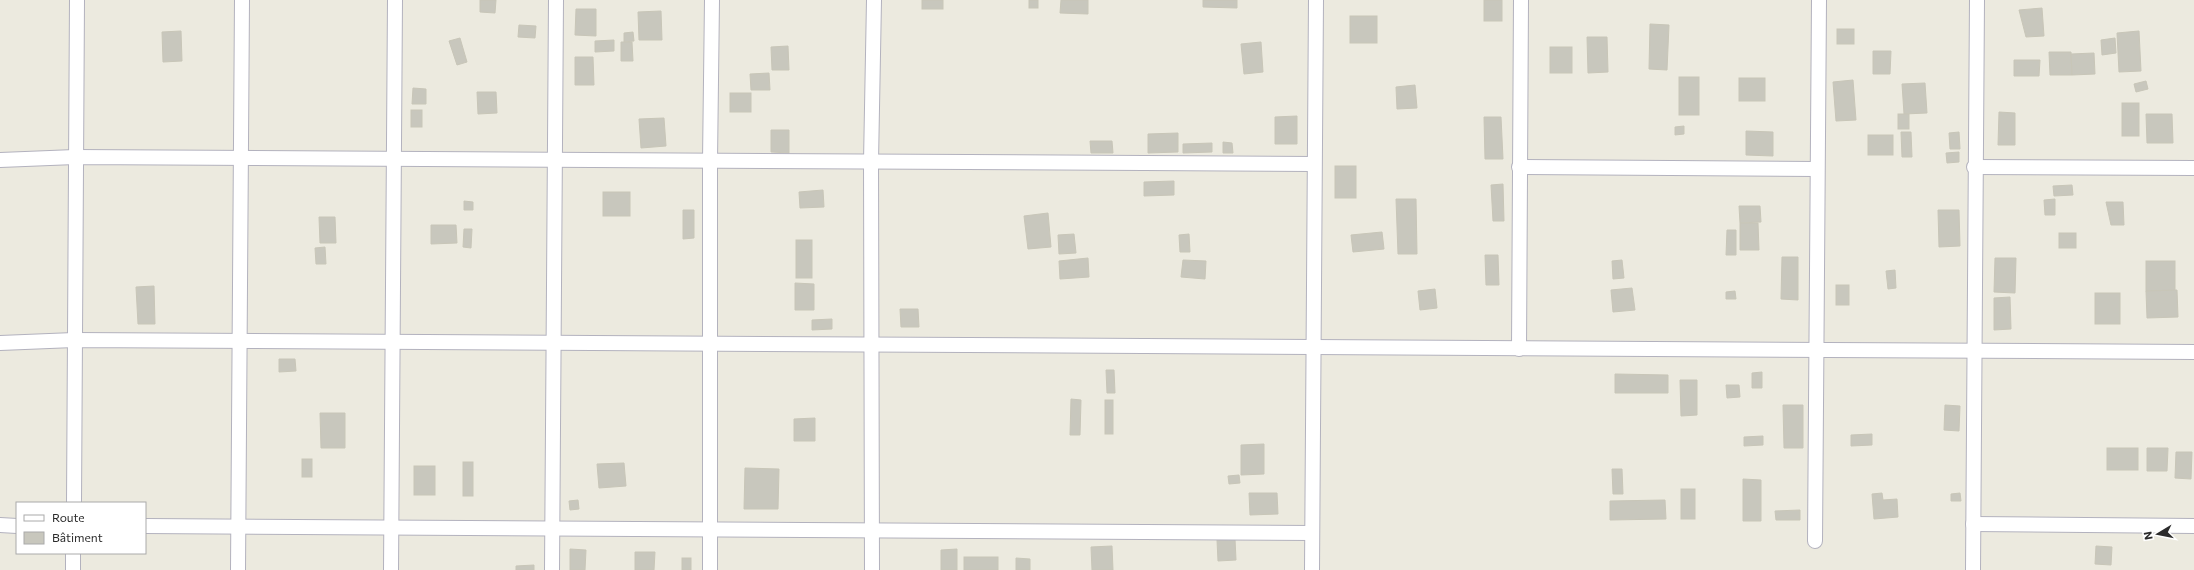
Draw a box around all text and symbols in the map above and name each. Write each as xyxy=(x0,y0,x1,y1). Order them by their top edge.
legend xyxy=(16,502,146,554)
text: Route xyxy=(52,510,85,524)
north arrow xyxy=(2138,514,2178,554)
text: Bâtiment xyxy=(52,530,103,544)
text: N xyxy=(2141,531,2155,541)

